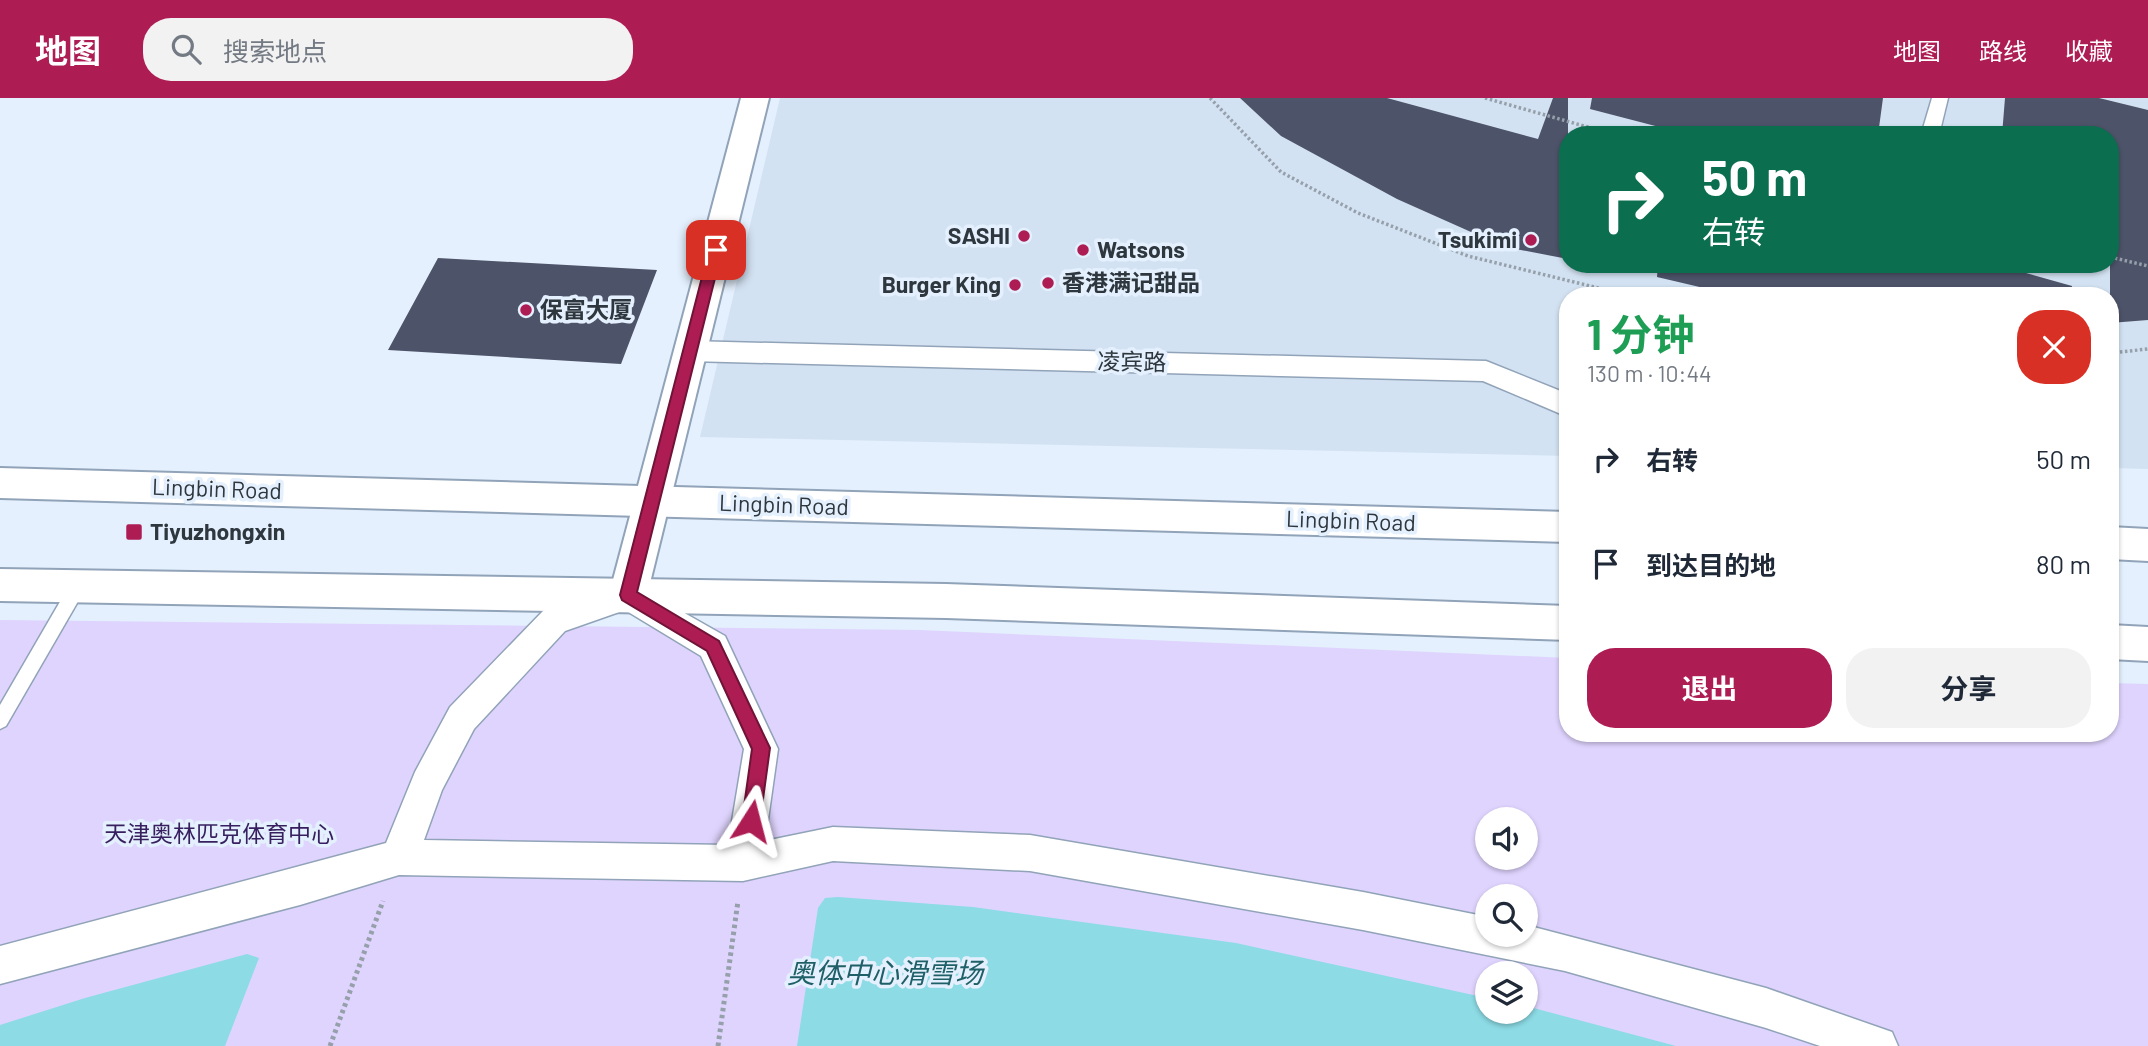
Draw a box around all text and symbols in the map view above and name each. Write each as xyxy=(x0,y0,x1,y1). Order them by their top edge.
search box xyxy=(143,18,633,81)
text: 地图 xyxy=(35,30,101,70)
icon: search xyxy=(167,30,205,68)
text: 搜索地点 xyxy=(223,35,327,66)
text: 地图 xyxy=(1893,36,1941,65)
text: 路线 xyxy=(1979,36,2027,65)
text: 收藏 xyxy=(2065,36,2113,65)
text: 50 m xyxy=(1702,147,1807,206)
icon: right xyxy=(1587,154,1678,245)
text: 右转 xyxy=(1702,212,1766,250)
pin xyxy=(686,220,746,280)
place label: SASHI xyxy=(948,221,1010,249)
place label: Tsukimi xyxy=(1438,225,1517,253)
marker: SASHI xyxy=(1016,228,1032,244)
icon: arrive xyxy=(697,231,735,269)
marker: Tsukimi xyxy=(1523,232,1539,248)
place label: Watsons xyxy=(1097,235,1185,263)
marker: Watsons xyxy=(1075,242,1091,258)
place label: 香港满记甜品 xyxy=(1062,268,1200,296)
place label: Burger King xyxy=(882,270,1001,298)
marker: 香港满记甜品 xyxy=(1040,275,1056,291)
marker: Burger King xyxy=(1007,277,1023,293)
place label: 保富大厦 xyxy=(540,295,632,323)
marker: 保富大厦 xyxy=(518,302,534,318)
text: 1 分钟 xyxy=(1587,308,1694,358)
button: close xyxy=(2017,310,2091,384)
street label: 凌宾路 xyxy=(1097,346,1167,376)
text: 130 m · 10:44 xyxy=(1587,359,1712,387)
icon: right xyxy=(1587,440,1625,478)
text: 50 m xyxy=(2036,443,2091,474)
text: 右转 xyxy=(1646,444,1698,475)
street label: Lingbin Road xyxy=(152,472,282,504)
street label: Lingbin Road xyxy=(719,488,849,520)
street label: Lingbin Road xyxy=(1286,504,1416,536)
place label: Tiyuzhongxin xyxy=(150,517,285,545)
marker: Tiyuzhongxin xyxy=(124,522,144,542)
icon: arrive xyxy=(1587,545,1625,583)
text: 80 m xyxy=(2036,548,2091,579)
text: 到达目的地 xyxy=(1646,549,1776,580)
button: 退出 xyxy=(1587,648,1832,728)
button: 分享 xyxy=(1846,648,2091,728)
position arrow xyxy=(714,784,788,858)
map controls xyxy=(1475,807,1538,1024)
button: sound xyxy=(1475,807,1538,870)
park label: 天津奥林匹克体育中心 xyxy=(104,819,334,847)
button: search xyxy=(1475,884,1538,947)
water label: 奥体中心滑雪场 xyxy=(787,955,985,989)
button: layers xyxy=(1475,961,1538,1024)

